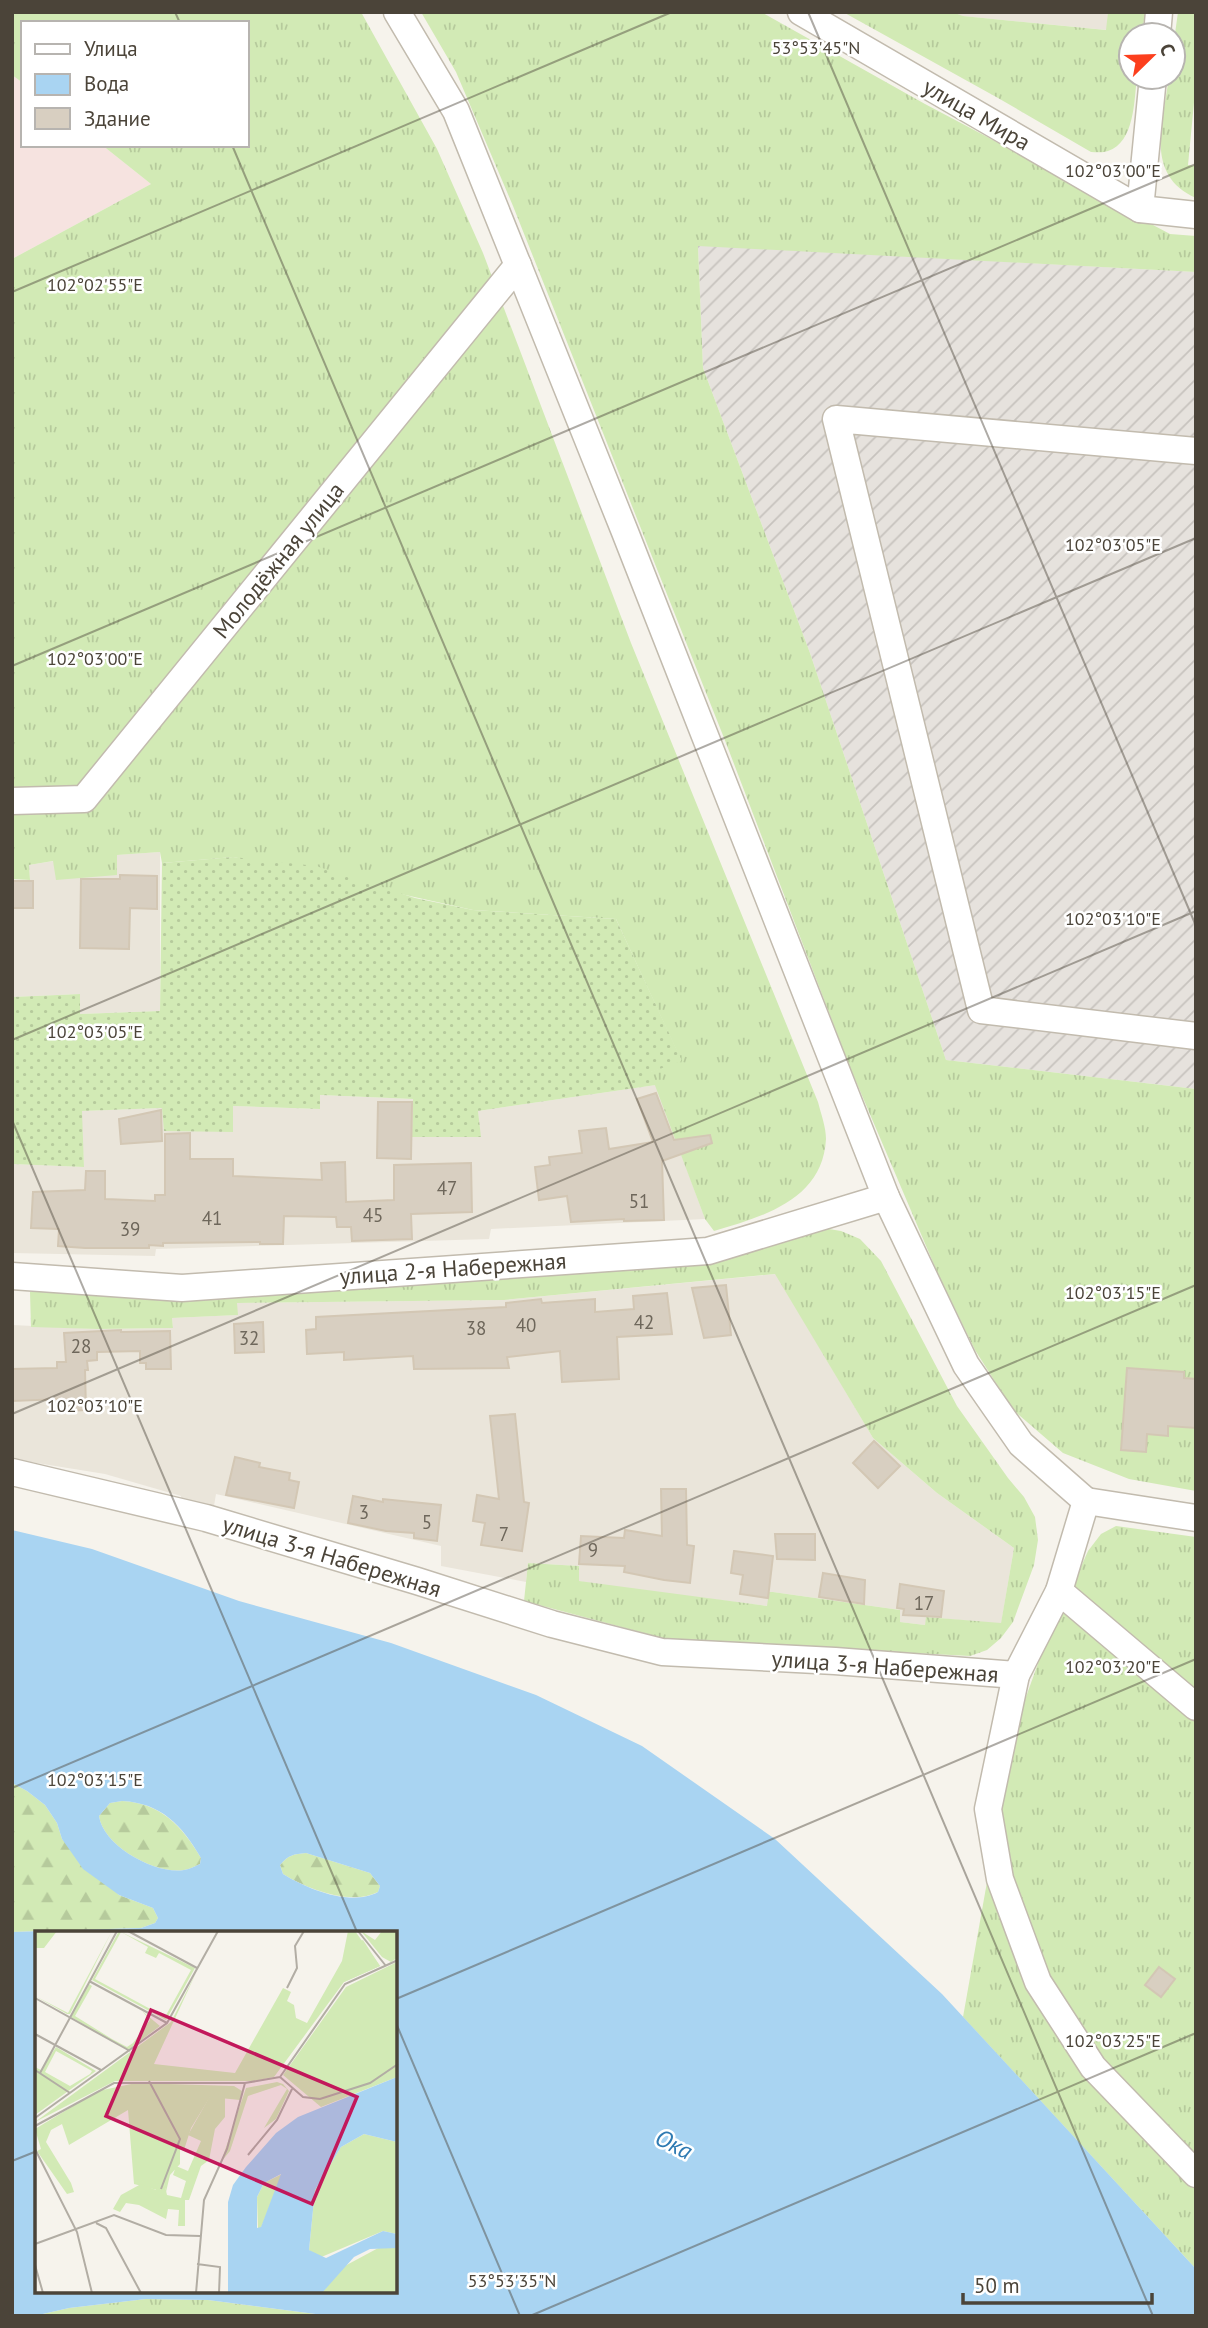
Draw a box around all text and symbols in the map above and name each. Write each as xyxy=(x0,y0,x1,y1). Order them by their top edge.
legend xyxy=(21,21,248,147)
north arrow xyxy=(1117,21,1187,91)
text: Улица xyxy=(84,35,138,62)
text: 53°53'45"N xyxy=(772,36,860,59)
text: С xyxy=(1155,40,1181,59)
text: Вода xyxy=(84,70,129,97)
street label: улица Мира xyxy=(918,72,1036,156)
text: Здание xyxy=(84,105,151,132)
text: 102°03'00"E xyxy=(1065,159,1161,182)
text: 102°02'55"E xyxy=(47,273,143,296)
street label: Молодёжная улица xyxy=(206,476,350,644)
text: 102°03'05"E xyxy=(1065,533,1161,556)
text: 102°03'00"E xyxy=(47,647,143,670)
text: 102°03'10"E xyxy=(1065,907,1161,930)
text: 102°03'05"E xyxy=(47,1020,143,1043)
house number: 47 xyxy=(437,1176,457,1200)
house number: 51 xyxy=(629,1189,649,1213)
house number: 45 xyxy=(363,1203,383,1227)
house number: 41 xyxy=(202,1206,222,1230)
house number: 39 xyxy=(120,1217,140,1241)
street label: улица 2-я Набережная xyxy=(339,1246,567,1290)
text: 102°03'15"E xyxy=(1065,1281,1161,1304)
house number: 42 xyxy=(634,1310,654,1334)
house number: 40 xyxy=(516,1313,536,1337)
house number: 38 xyxy=(466,1316,486,1340)
house number: 32 xyxy=(239,1326,259,1350)
house number: 28 xyxy=(71,1334,91,1358)
text: 102°03'10"E xyxy=(47,1394,143,1417)
house number: 3 xyxy=(359,1500,369,1524)
street label: улица 3-я Набережная xyxy=(219,1509,445,1603)
house number: 5 xyxy=(422,1510,432,1534)
house number: 7 xyxy=(499,1522,509,1546)
house number: 9 xyxy=(588,1538,598,1562)
house number: 17 xyxy=(914,1591,934,1615)
street label: улица 3-я Набережная xyxy=(771,1644,999,1688)
text: 102°03'20"E xyxy=(1065,1655,1161,1678)
text: 102°03'15"E xyxy=(47,1768,143,1791)
inset map xyxy=(35,1931,397,2293)
text: 102°03'25"E xyxy=(1065,2029,1161,2052)
water label: Ока xyxy=(650,2122,698,2167)
scale bar xyxy=(963,2262,1152,2306)
text: 53°53'35"N xyxy=(468,2269,556,2292)
text: 50 m xyxy=(974,2272,1020,2299)

